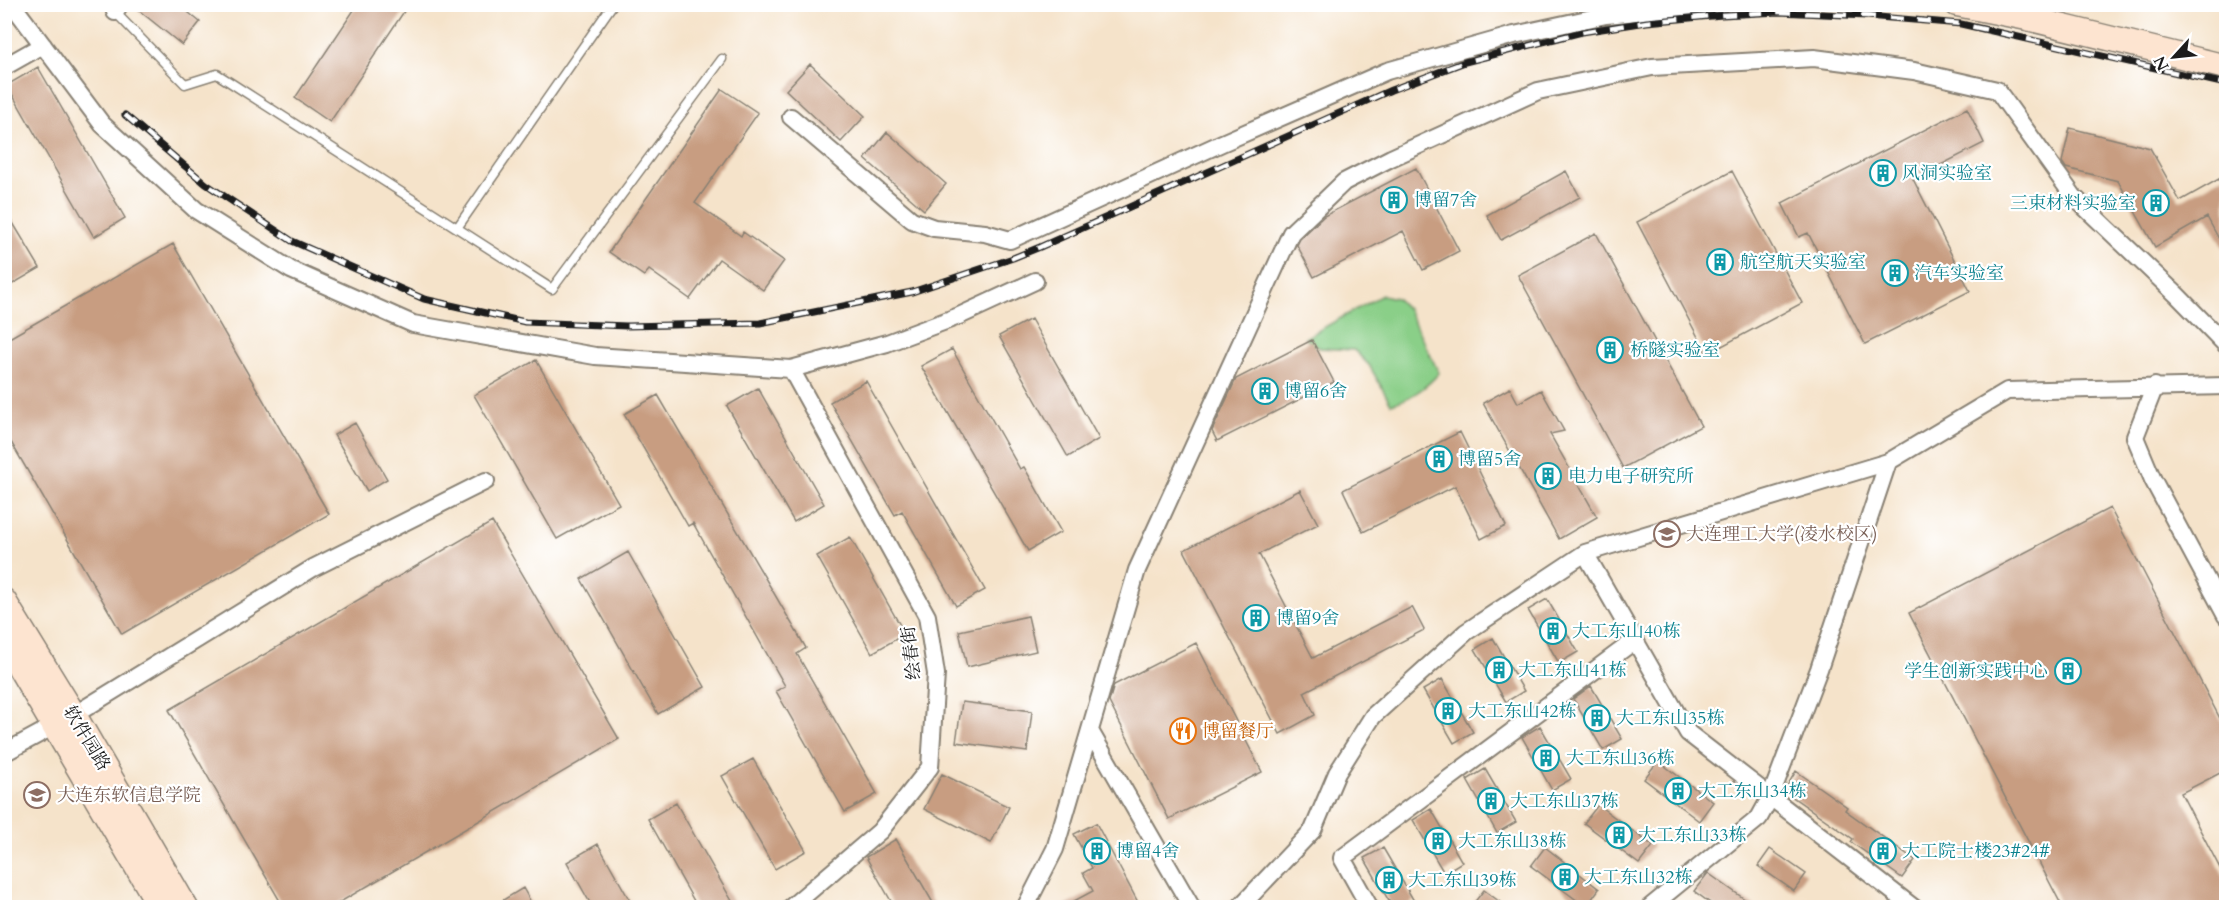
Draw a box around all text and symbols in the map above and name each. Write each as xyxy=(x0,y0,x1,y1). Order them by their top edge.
north arrow xyxy=(2144,27,2204,87)
text: N xyxy=(2149,52,2174,75)
building icon: 风洞实验室 xyxy=(1868,158,1898,188)
place label: 风洞实验室 xyxy=(1902,161,1992,186)
building icon: 博留7舍 xyxy=(1379,185,1409,215)
place label: 博留7舍 xyxy=(1414,188,1477,213)
building icon: 三束材料实验室 xyxy=(2141,188,2171,218)
place label: 三束材料实验室 xyxy=(2010,191,2136,216)
building icon: 航空航天实验室 xyxy=(1705,247,1735,277)
place label: 航空航天实验室 xyxy=(1740,250,1866,275)
building icon: 汽车实验室 xyxy=(1880,258,1910,288)
place label: 汽车实验室 xyxy=(1914,261,2004,286)
building icon: 桥隧实验室 xyxy=(1595,335,1625,365)
place label: 桥隧实验室 xyxy=(1630,338,1720,363)
building icon: 博留6舍 xyxy=(1250,376,1280,406)
place label: 博留6舍 xyxy=(1284,379,1347,404)
building icon: 博留5舍 xyxy=(1424,444,1454,474)
place label: 博留5舍 xyxy=(1458,447,1521,472)
building icon: 电力电子研究所 xyxy=(1533,461,1563,491)
place label: 电力电子研究所 xyxy=(1568,464,1694,489)
school or university icon: 大连理工大学(凌水校区) xyxy=(1652,519,1682,549)
place label: 大连理工大学(凌水校区) xyxy=(1686,522,1877,547)
building icon: 博留9舍 xyxy=(1241,603,1271,633)
place label: 博留9舍 xyxy=(1276,606,1339,631)
building icon: 大工东山40栋 xyxy=(1538,616,1568,646)
place label: 大工东山40栋 xyxy=(1572,619,1680,644)
street label: 绘春街 xyxy=(896,625,927,681)
building icon: 大工东山41栋 xyxy=(1484,655,1514,685)
building icon: 学生创新实践中心 xyxy=(2053,656,2083,686)
place label: 大工东山41栋 xyxy=(1518,658,1626,683)
place label: 学生创新实践中心 xyxy=(1904,659,2048,684)
building icon: 大工东山42栋 xyxy=(1433,696,1463,726)
place label: 大工东山42栋 xyxy=(1468,699,1576,724)
street label: 软件园路 xyxy=(57,701,116,776)
building icon: 大工东山35栋 xyxy=(1582,703,1612,733)
place label: 大工东山35栋 xyxy=(1616,706,1724,731)
restaurant icon: 博留餐厅 xyxy=(1168,716,1198,746)
place label: 博留餐厅 xyxy=(1202,719,1274,744)
building icon: 大工东山36栋 xyxy=(1531,743,1561,773)
place label: 大工东山36栋 xyxy=(1566,746,1674,771)
building icon: 大工东山34栋 xyxy=(1663,776,1693,806)
place label: 大工东山34栋 xyxy=(1698,779,1806,804)
school or university icon: 大连东软信息学院 xyxy=(22,780,52,810)
place label: 大连东软信息学院 xyxy=(57,783,201,808)
building icon: 大工东山37栋 xyxy=(1476,786,1506,816)
place label: 大工东山37栋 xyxy=(1510,789,1618,814)
building icon: 大工东山33栋 xyxy=(1604,820,1634,850)
place label: 大工东山33栋 xyxy=(1638,823,1746,848)
building icon: 大工东山38栋 xyxy=(1423,826,1453,856)
place label: 大工东山38栋 xyxy=(1458,829,1566,854)
building icon: 博留4舍 xyxy=(1082,836,1112,866)
building icon: 大工院士楼23#24# xyxy=(1868,836,1898,866)
place label: 博留4舍 xyxy=(1116,839,1179,864)
place label: 大工院士楼23#24# xyxy=(1902,839,2050,864)
building icon: 大工东山32栋 xyxy=(1550,862,1580,892)
building icon: 大工东山39栋 xyxy=(1374,865,1404,895)
place label: 大工东山32栋 xyxy=(1584,865,1692,890)
place label: 大工东山39栋 xyxy=(1408,868,1516,893)

